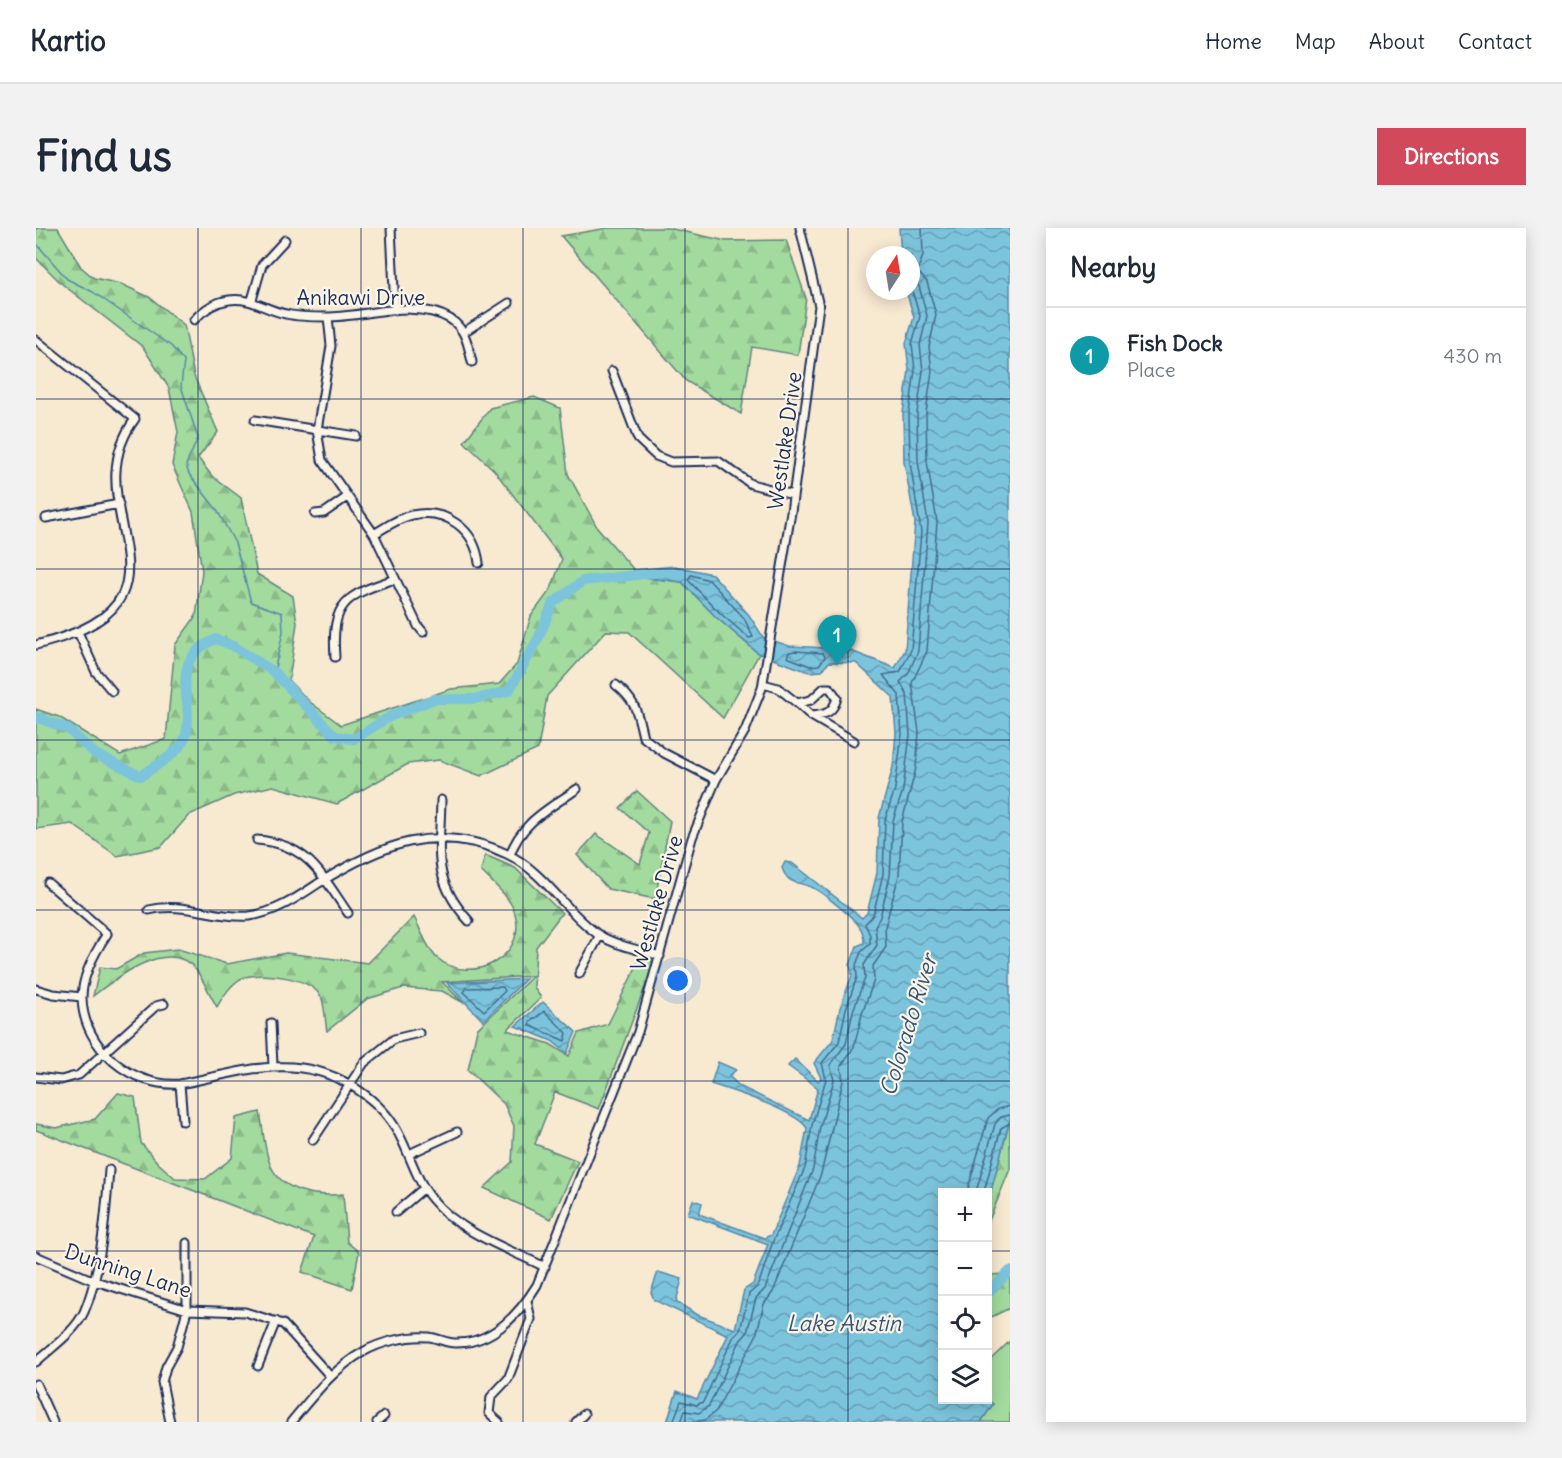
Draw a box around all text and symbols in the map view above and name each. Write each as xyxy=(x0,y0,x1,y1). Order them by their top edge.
text: Kartio xyxy=(30,23,106,59)
text: Home xyxy=(1205,28,1262,55)
text: Map xyxy=(1295,28,1336,55)
text: About xyxy=(1369,28,1425,55)
text: Contact xyxy=(1458,28,1532,55)
button: Directions xyxy=(1377,128,1526,185)
text: Find us xyxy=(36,130,172,182)
north arrow xyxy=(866,246,920,300)
text: Nearby xyxy=(1070,251,1156,284)
street label: Anikawi Drive xyxy=(297,284,425,311)
text: Fish Dock xyxy=(1127,329,1223,357)
text: 1 xyxy=(1086,343,1093,368)
text: 430 m xyxy=(1444,343,1502,368)
text: Place xyxy=(1127,357,1175,382)
street label: Westlake Drive xyxy=(761,370,808,512)
pin: 1 xyxy=(818,616,856,665)
street label: Westlake Drive xyxy=(624,832,689,974)
water label: Colorado River xyxy=(873,948,944,1099)
your location xyxy=(663,966,692,995)
map controls xyxy=(938,1188,992,1404)
button: + xyxy=(938,1188,992,1242)
street label: Dunning Lane xyxy=(61,1237,195,1304)
button: − xyxy=(938,1242,992,1296)
button: locate xyxy=(938,1296,992,1350)
water label: Lake Austin xyxy=(787,1309,903,1337)
button: layers xyxy=(938,1350,992,1404)

